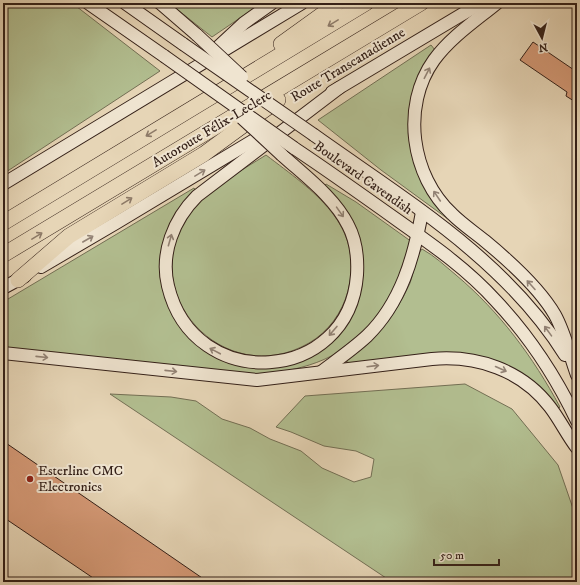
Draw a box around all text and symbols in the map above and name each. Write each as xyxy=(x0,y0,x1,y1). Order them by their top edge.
north arrow xyxy=(522,18,562,58)
one-way arrow xyxy=(327,20,339,28)
street label: Route Transcanadienne xyxy=(287,24,409,106)
text: N xyxy=(538,39,548,54)
one-way arrow xyxy=(423,67,431,79)
street label: Autoroute Félix-Leclerc xyxy=(149,86,275,172)
one-way arrow xyxy=(145,130,157,138)
street label: Boulevard Cavendish xyxy=(310,137,416,219)
one-way arrow xyxy=(194,168,206,176)
one-way arrow xyxy=(432,190,440,202)
one-way arrow xyxy=(121,197,133,205)
one-way arrow xyxy=(336,206,344,217)
one-way arrow xyxy=(31,231,43,239)
one-way arrow xyxy=(167,233,174,246)
one-way arrow xyxy=(82,235,94,243)
one-way arrow xyxy=(526,280,535,290)
one-way arrow xyxy=(544,325,552,336)
one-way arrow xyxy=(329,326,338,337)
one-way arrow xyxy=(209,347,221,354)
one-way arrow xyxy=(35,354,48,361)
one-way arrow xyxy=(366,362,379,369)
one-way arrow xyxy=(495,366,507,373)
one-way arrow xyxy=(164,367,177,375)
place label: Esterline CMC Electronics xyxy=(38,462,123,496)
marker: Esterline CMC Electronics xyxy=(25,474,35,484)
scale bar xyxy=(434,541,499,567)
text: 50 m xyxy=(440,548,464,563)

